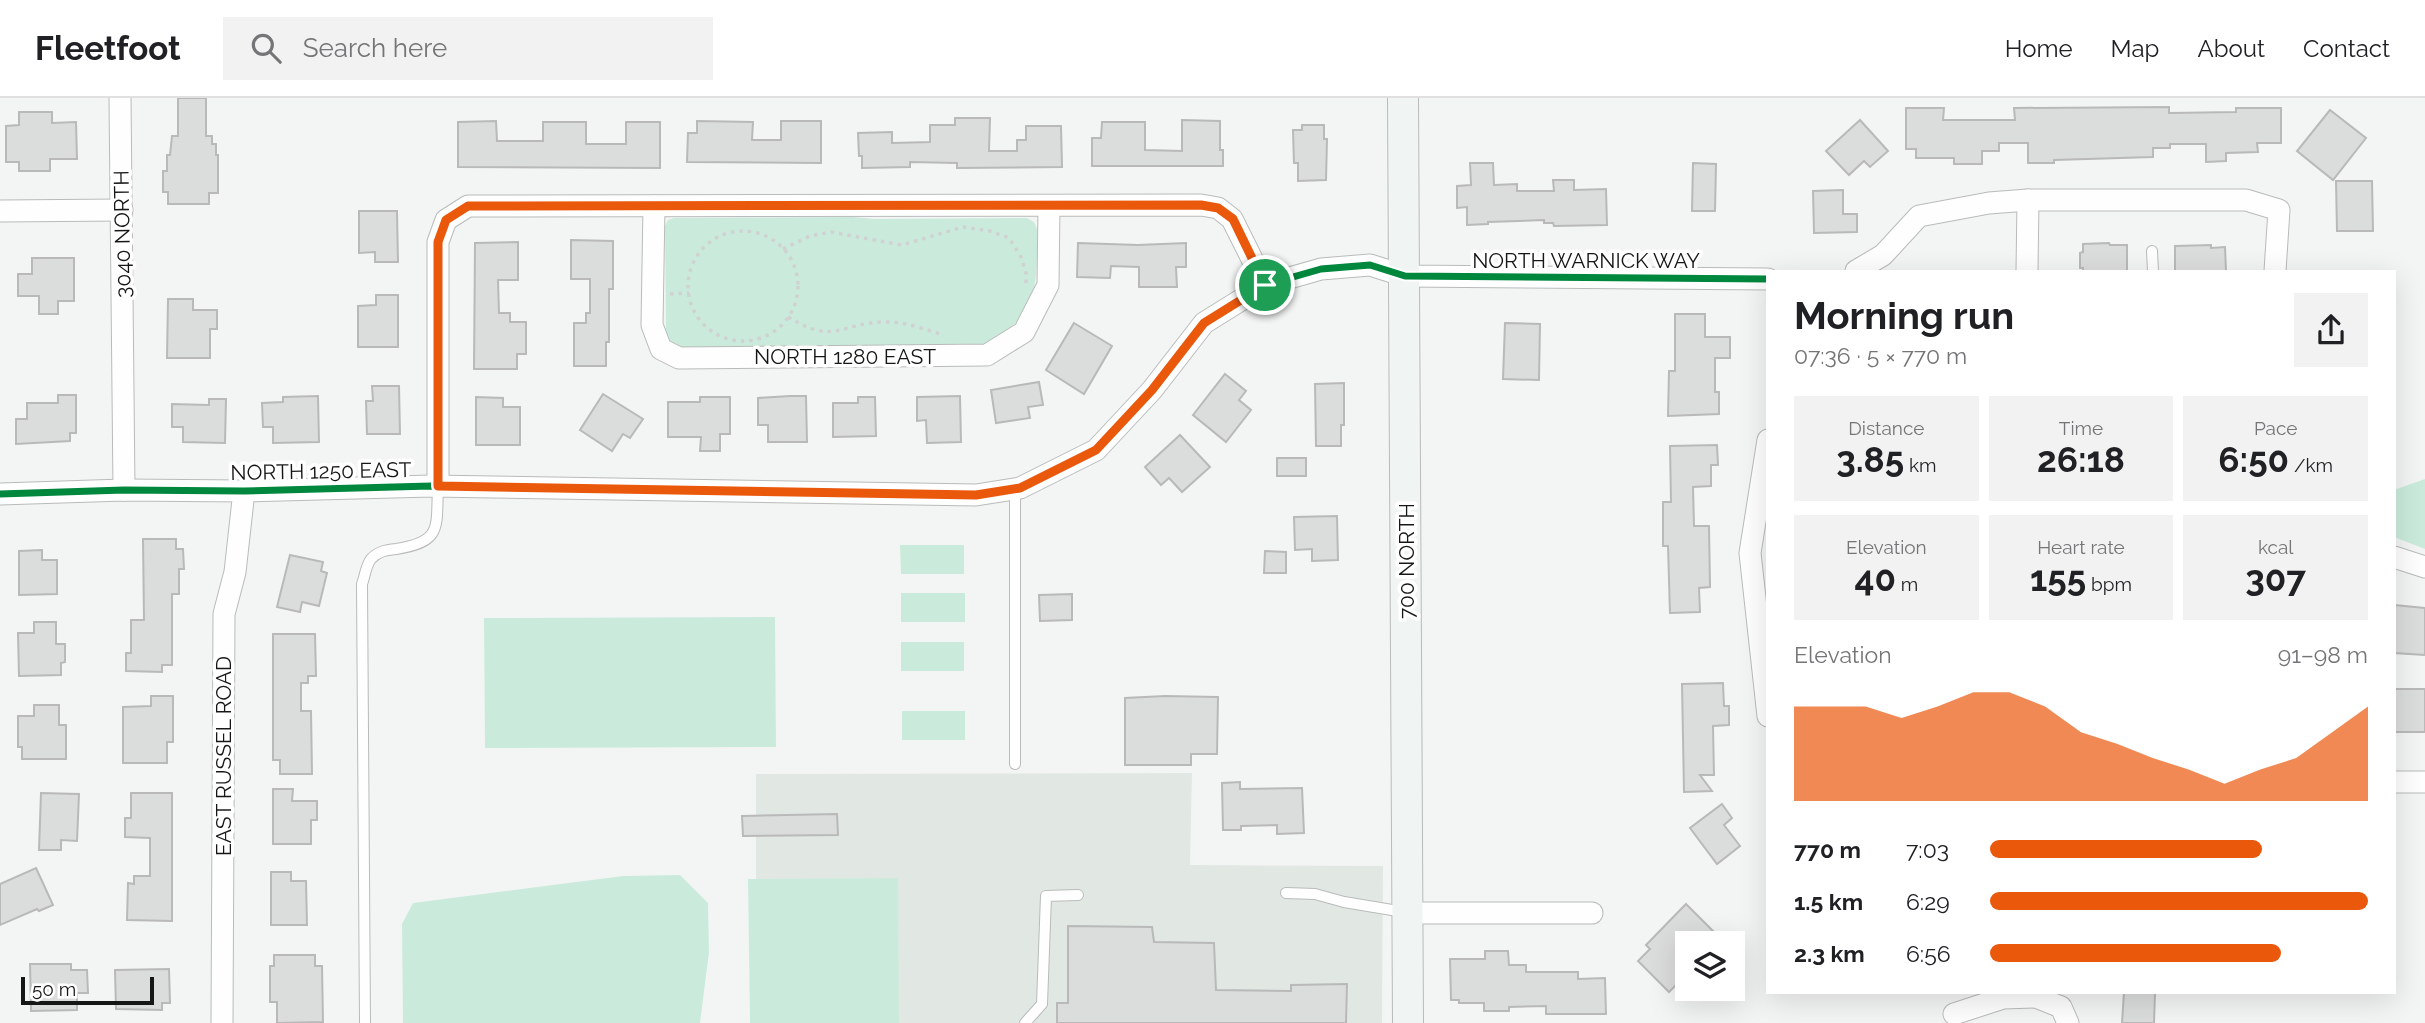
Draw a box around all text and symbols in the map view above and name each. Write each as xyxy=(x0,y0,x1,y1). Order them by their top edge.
search box xyxy=(223,17,713,80)
text: Fleetfoot xyxy=(35,29,181,68)
icon: search xyxy=(247,29,285,67)
text: Search here xyxy=(303,33,447,63)
text: Home xyxy=(2005,34,2073,63)
text: Map xyxy=(2111,34,2159,63)
text: About xyxy=(2197,34,2265,63)
text: Contact xyxy=(2303,34,2390,63)
street label: 3040 NORTH xyxy=(108,170,136,298)
street label: NORTH WARNICK WAY xyxy=(1472,248,1700,273)
pin xyxy=(1235,255,1295,315)
icon: arrive xyxy=(1246,266,1284,304)
text: Morning run xyxy=(1794,293,2014,338)
button: share xyxy=(2294,293,2368,367)
text: 07:36 · 5 × 770 m xyxy=(1794,342,1967,369)
street label: NORTH 1280 EAST xyxy=(754,344,936,369)
text: Distance xyxy=(1848,417,1924,439)
text: Time xyxy=(2059,417,2103,439)
text: Pace xyxy=(2254,417,2297,439)
text: 3.85 xyxy=(1836,439,1904,480)
text: 26:18 xyxy=(2037,439,2125,480)
text: 6:50 xyxy=(2218,439,2289,480)
text: km xyxy=(1904,454,1936,476)
text: /km xyxy=(2289,454,2333,476)
street label: NORTH 1250 EAST xyxy=(230,457,412,485)
street label: 700 NORTH xyxy=(1394,503,1419,619)
text: Elevation xyxy=(1846,536,1927,558)
text: Heart rate xyxy=(2037,536,2125,558)
text: kcal xyxy=(2258,536,2293,558)
text: 40 xyxy=(1854,558,1896,599)
text: 155 xyxy=(2030,558,2086,599)
text: 307 xyxy=(2245,558,2306,599)
text: m xyxy=(1896,573,1918,595)
text: bpm xyxy=(2086,573,2132,595)
text: Elevation xyxy=(1794,641,1892,668)
text: 91–98 m xyxy=(2278,641,2368,668)
street label: EAST RUSSEL ROAD xyxy=(211,656,236,856)
text: 770 m xyxy=(1794,836,1861,863)
text: 7:03 xyxy=(1906,836,1949,863)
text: 1.5 km xyxy=(1794,888,1863,915)
text: 6:29 xyxy=(1906,888,1950,915)
map controls xyxy=(1675,931,1745,1001)
button: layers xyxy=(1675,931,1745,1001)
text: 2.3 km xyxy=(1794,940,1865,967)
text: 6:56 xyxy=(1906,940,1951,967)
scale bar xyxy=(21,974,154,1006)
text: 50 m xyxy=(32,978,76,1000)

